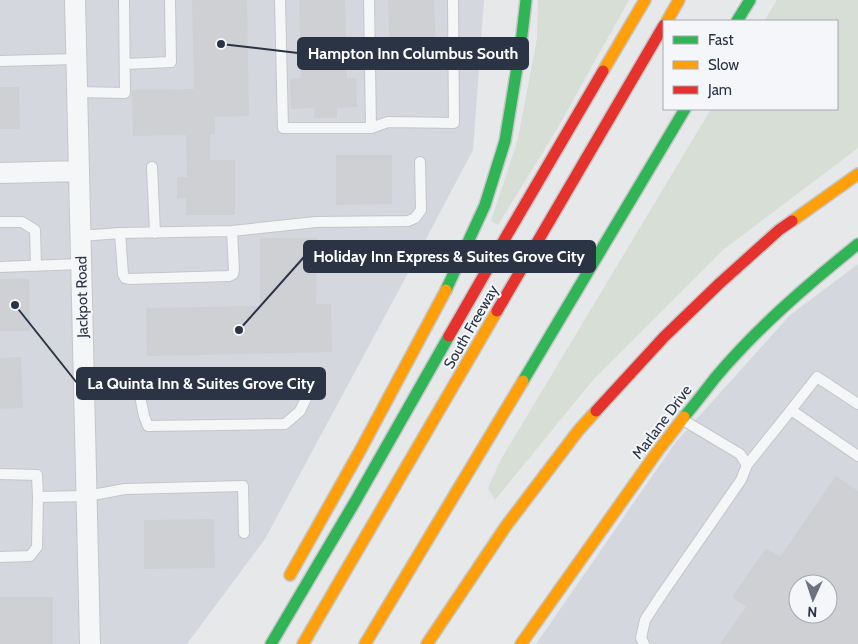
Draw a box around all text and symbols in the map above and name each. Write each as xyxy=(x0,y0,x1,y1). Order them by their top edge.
legend xyxy=(663,20,838,110)
text: Fast xyxy=(708,31,733,49)
callout: Hampton Inn Columbus South xyxy=(298,38,528,69)
text: Hampton Inn Columbus South xyxy=(308,44,518,63)
text: Slow xyxy=(708,56,739,74)
text: Jam xyxy=(707,81,732,99)
callout: Holiday Inn Express & Suites Grove City xyxy=(304,241,595,272)
text: Holiday Inn Express & Suites Grove City xyxy=(313,247,585,266)
street label: Jackpot Road xyxy=(72,256,92,339)
street label: South Freeway xyxy=(440,282,502,372)
callout: La Quinta Inn & Suites Grove City xyxy=(77,368,325,399)
text: La Quinta Inn & Suites Grove City xyxy=(87,374,315,393)
street label: Marlane Drive xyxy=(628,381,696,463)
north arrow xyxy=(788,574,838,624)
text: N xyxy=(807,603,818,621)

